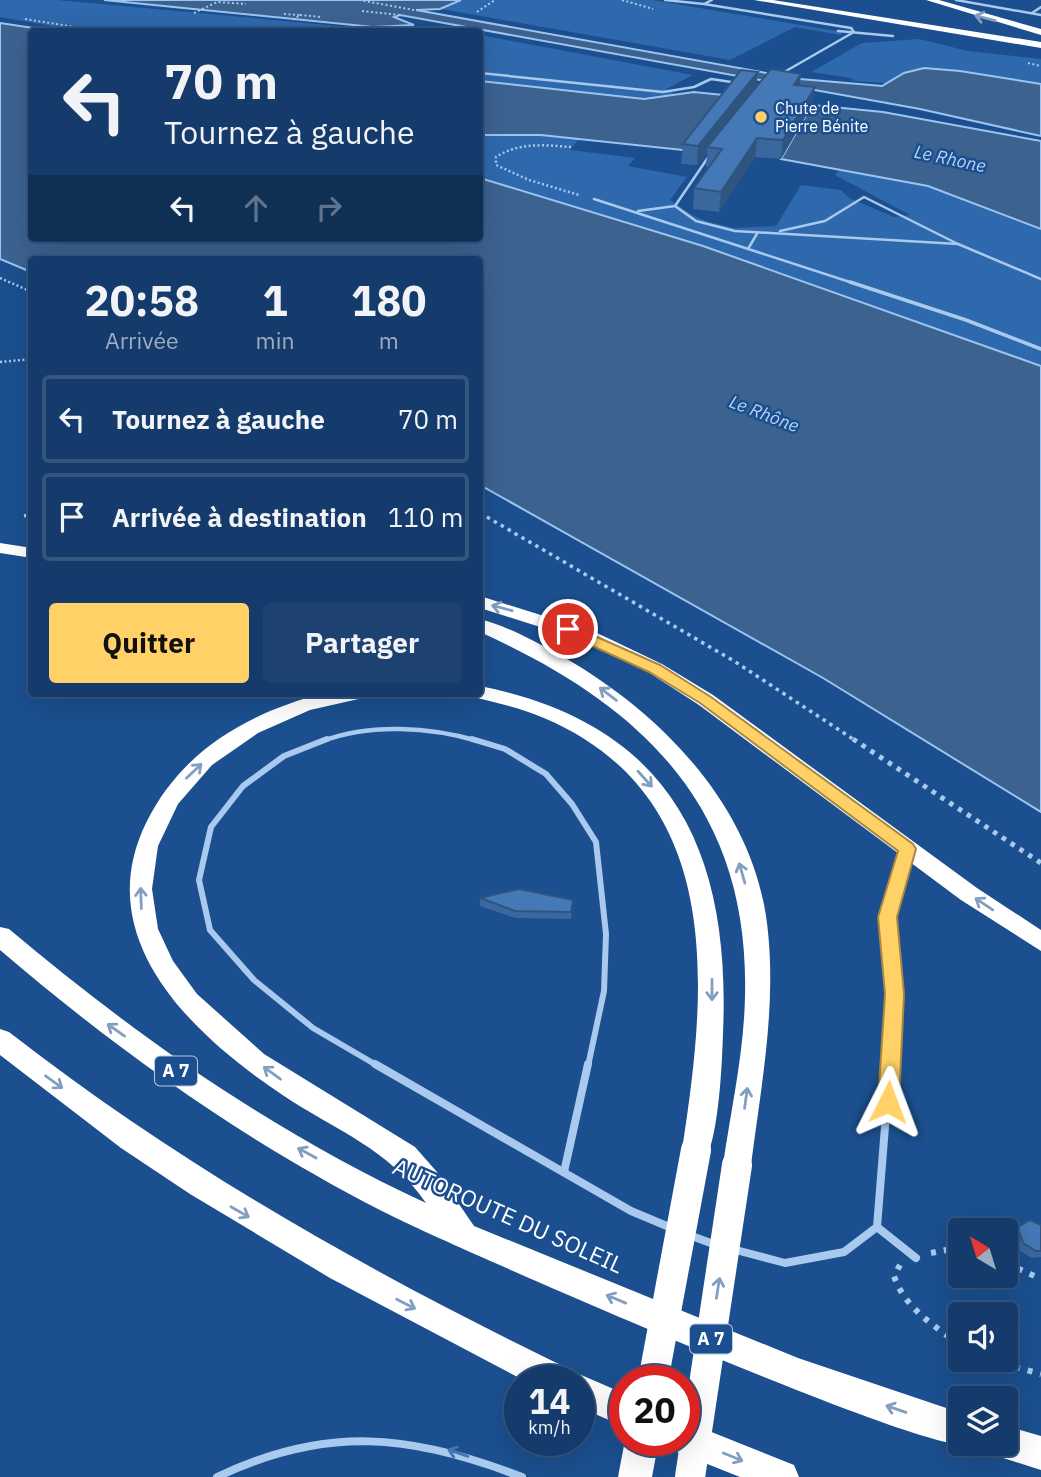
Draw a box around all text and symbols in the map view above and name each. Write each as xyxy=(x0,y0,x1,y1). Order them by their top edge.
one-way arrow xyxy=(974,10,996,23)
text: 70 m xyxy=(164,49,278,112)
icon: left xyxy=(49,56,140,147)
place label: Chute de Pierre Bénite xyxy=(775,98,869,136)
marker: Chute de Pierre Bénite xyxy=(753,109,769,125)
text: Tournez à gauche xyxy=(164,111,415,153)
water label: Le Rhone xyxy=(912,140,988,177)
icon: left xyxy=(164,189,202,227)
icon: ahead xyxy=(237,189,275,227)
icon: right xyxy=(310,189,348,227)
text: 20:58 xyxy=(84,273,199,328)
text: 1 xyxy=(262,273,288,328)
text: 180 xyxy=(351,273,427,328)
text: Arrivée xyxy=(105,325,179,355)
text: min xyxy=(256,325,294,355)
text: m xyxy=(379,325,399,355)
water label: Le Rhône xyxy=(726,390,802,437)
icon: left xyxy=(53,400,91,438)
text: Tournez à gauche xyxy=(112,402,325,436)
text: 70 m xyxy=(398,402,458,436)
icon: arrive xyxy=(53,498,91,536)
text: Arrivée à destination xyxy=(112,500,367,534)
text: 110 m xyxy=(388,500,463,534)
pin xyxy=(538,599,598,659)
one-way arrow xyxy=(491,600,513,613)
button: Quitter xyxy=(49,603,249,683)
button: Partager xyxy=(263,603,462,683)
icon: arrive xyxy=(549,610,587,648)
one-way arrow xyxy=(599,687,618,702)
one-way arrow xyxy=(185,762,202,779)
one-way arrow xyxy=(636,770,653,787)
one-way arrow xyxy=(734,862,747,884)
one-way arrow xyxy=(134,886,147,909)
one-way arrow xyxy=(975,897,995,911)
one-way arrow xyxy=(705,978,719,1001)
one-way arrow xyxy=(107,1023,126,1037)
road number: A 7 xyxy=(155,1056,197,1086)
position arrow xyxy=(851,1065,925,1139)
one-way arrow xyxy=(263,1066,282,1080)
one-way arrow xyxy=(44,1075,63,1089)
one-way arrow xyxy=(739,1087,752,1110)
one-way arrow xyxy=(298,1146,318,1160)
street label: AUTOROUTE DU SOLEIL xyxy=(389,1151,628,1279)
one-way arrow xyxy=(230,1205,250,1219)
north arrow xyxy=(948,1218,1018,1288)
map controls xyxy=(948,1218,1018,1456)
one-way arrow xyxy=(712,1278,725,1300)
one-way arrow xyxy=(605,1292,627,1305)
one-way arrow xyxy=(395,1297,416,1311)
button: sound xyxy=(948,1302,1018,1372)
road number: A 7 xyxy=(690,1324,732,1354)
speed limit sign: 20 xyxy=(609,1365,700,1456)
text: 14 xyxy=(528,1378,571,1424)
button: layers xyxy=(948,1386,1018,1456)
one-way arrow xyxy=(885,1402,907,1414)
text: km/h xyxy=(528,1416,571,1439)
one-way arrow xyxy=(447,1446,469,1458)
one-way arrow xyxy=(722,1452,744,1465)

